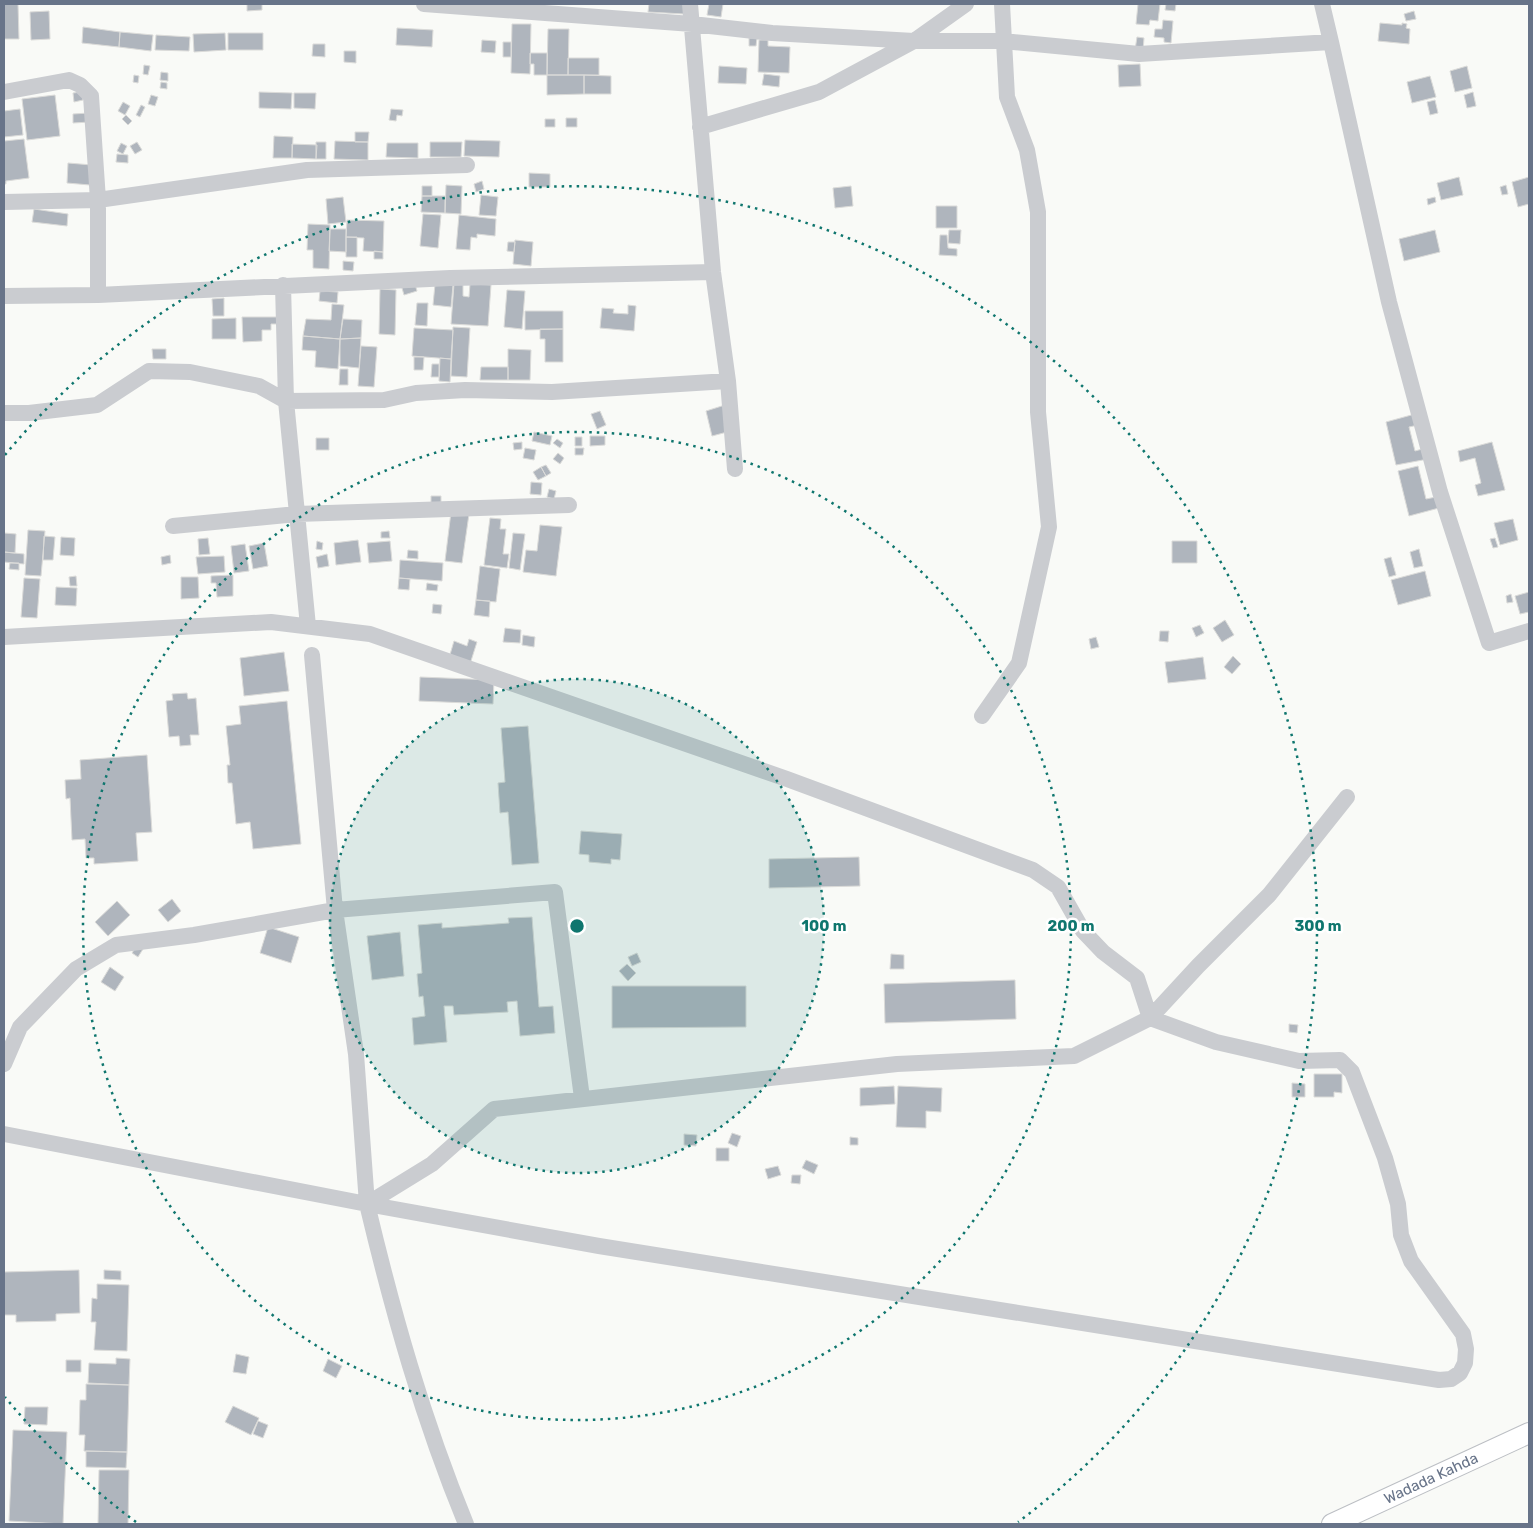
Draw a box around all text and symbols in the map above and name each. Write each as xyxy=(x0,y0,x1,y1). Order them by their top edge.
centre of rings xyxy=(568,917,586,935)
text: 100 m xyxy=(802,917,846,935)
text: 200 m xyxy=(1047,917,1095,935)
text: 300 m xyxy=(1294,917,1342,935)
street label: Wadada Kahda xyxy=(1381,1449,1481,1508)

